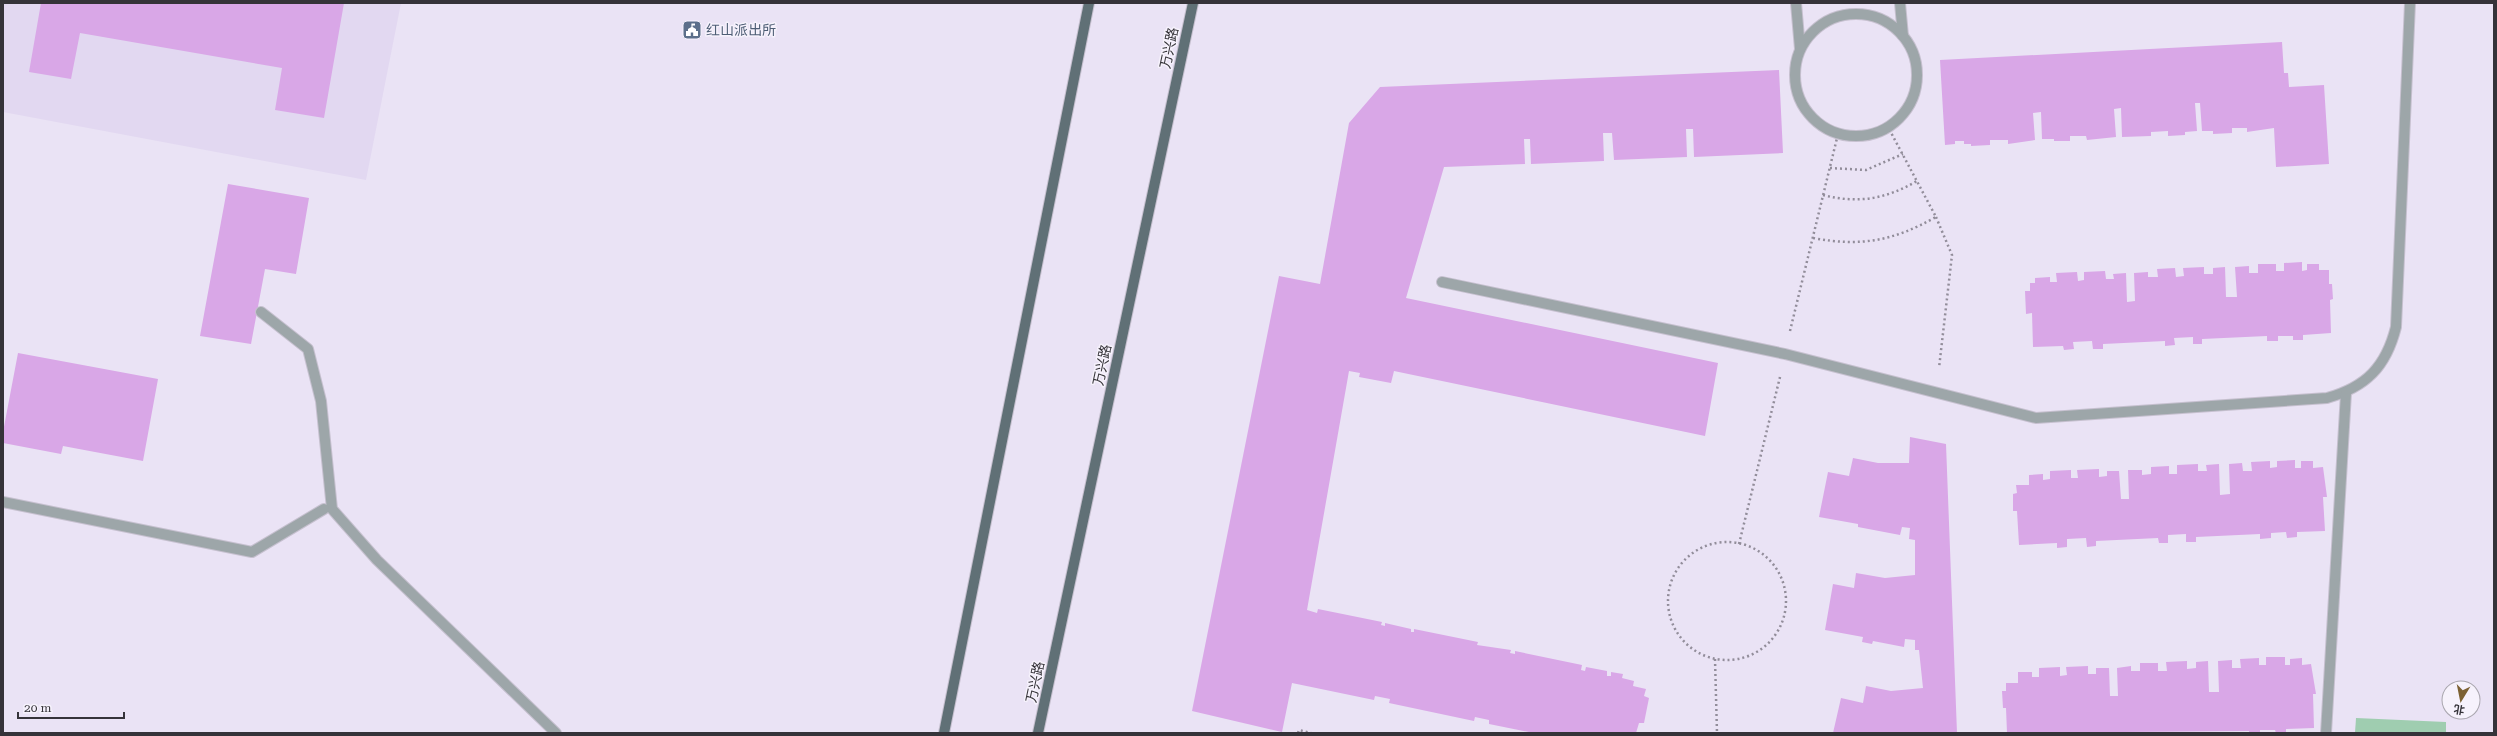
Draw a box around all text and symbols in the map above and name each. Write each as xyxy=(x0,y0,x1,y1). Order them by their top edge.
public building icon: 红山派出所 xyxy=(681,19,703,41)
place label: 红山派出所 xyxy=(706,22,776,38)
street label: 万兴路 xyxy=(1157,26,1181,70)
street label: 万兴路 xyxy=(1090,343,1114,387)
street label: 万兴路 xyxy=(1023,660,1047,704)
north arrow xyxy=(2441,680,2481,720)
scale bar xyxy=(18,694,124,720)
text: 20 m xyxy=(24,701,51,715)
text: 北 xyxy=(2453,702,2466,717)

